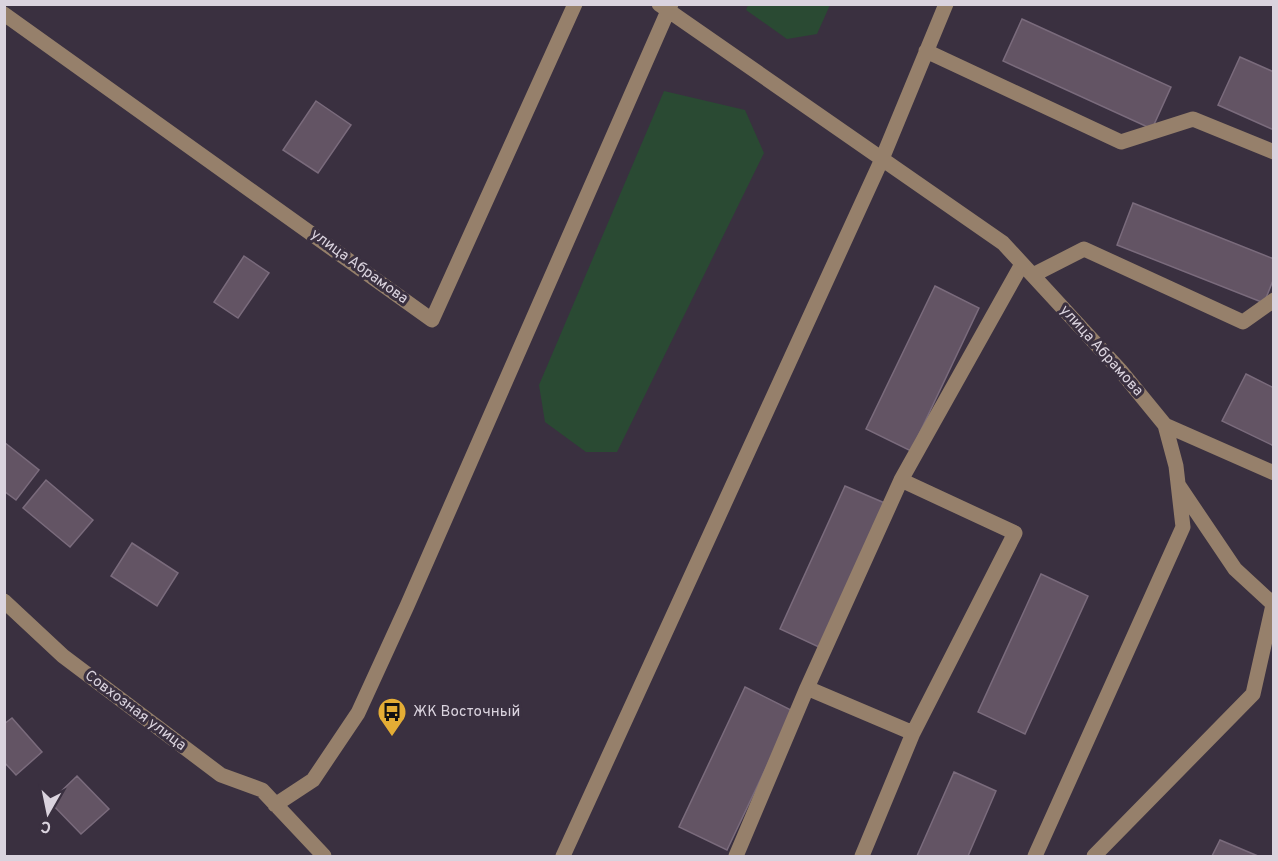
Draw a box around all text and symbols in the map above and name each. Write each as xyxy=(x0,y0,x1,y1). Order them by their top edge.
street label: улица Абрамова xyxy=(306,225,412,309)
street label: улица Абрамова xyxy=(1055,301,1147,401)
street label: Совхозная улица xyxy=(80,667,190,755)
bus stop icon: ЖК Восточный xyxy=(376,696,408,738)
place label: ЖК Восточный xyxy=(413,703,520,722)
north arrow xyxy=(18,783,78,843)
text: С xyxy=(39,815,53,837)

